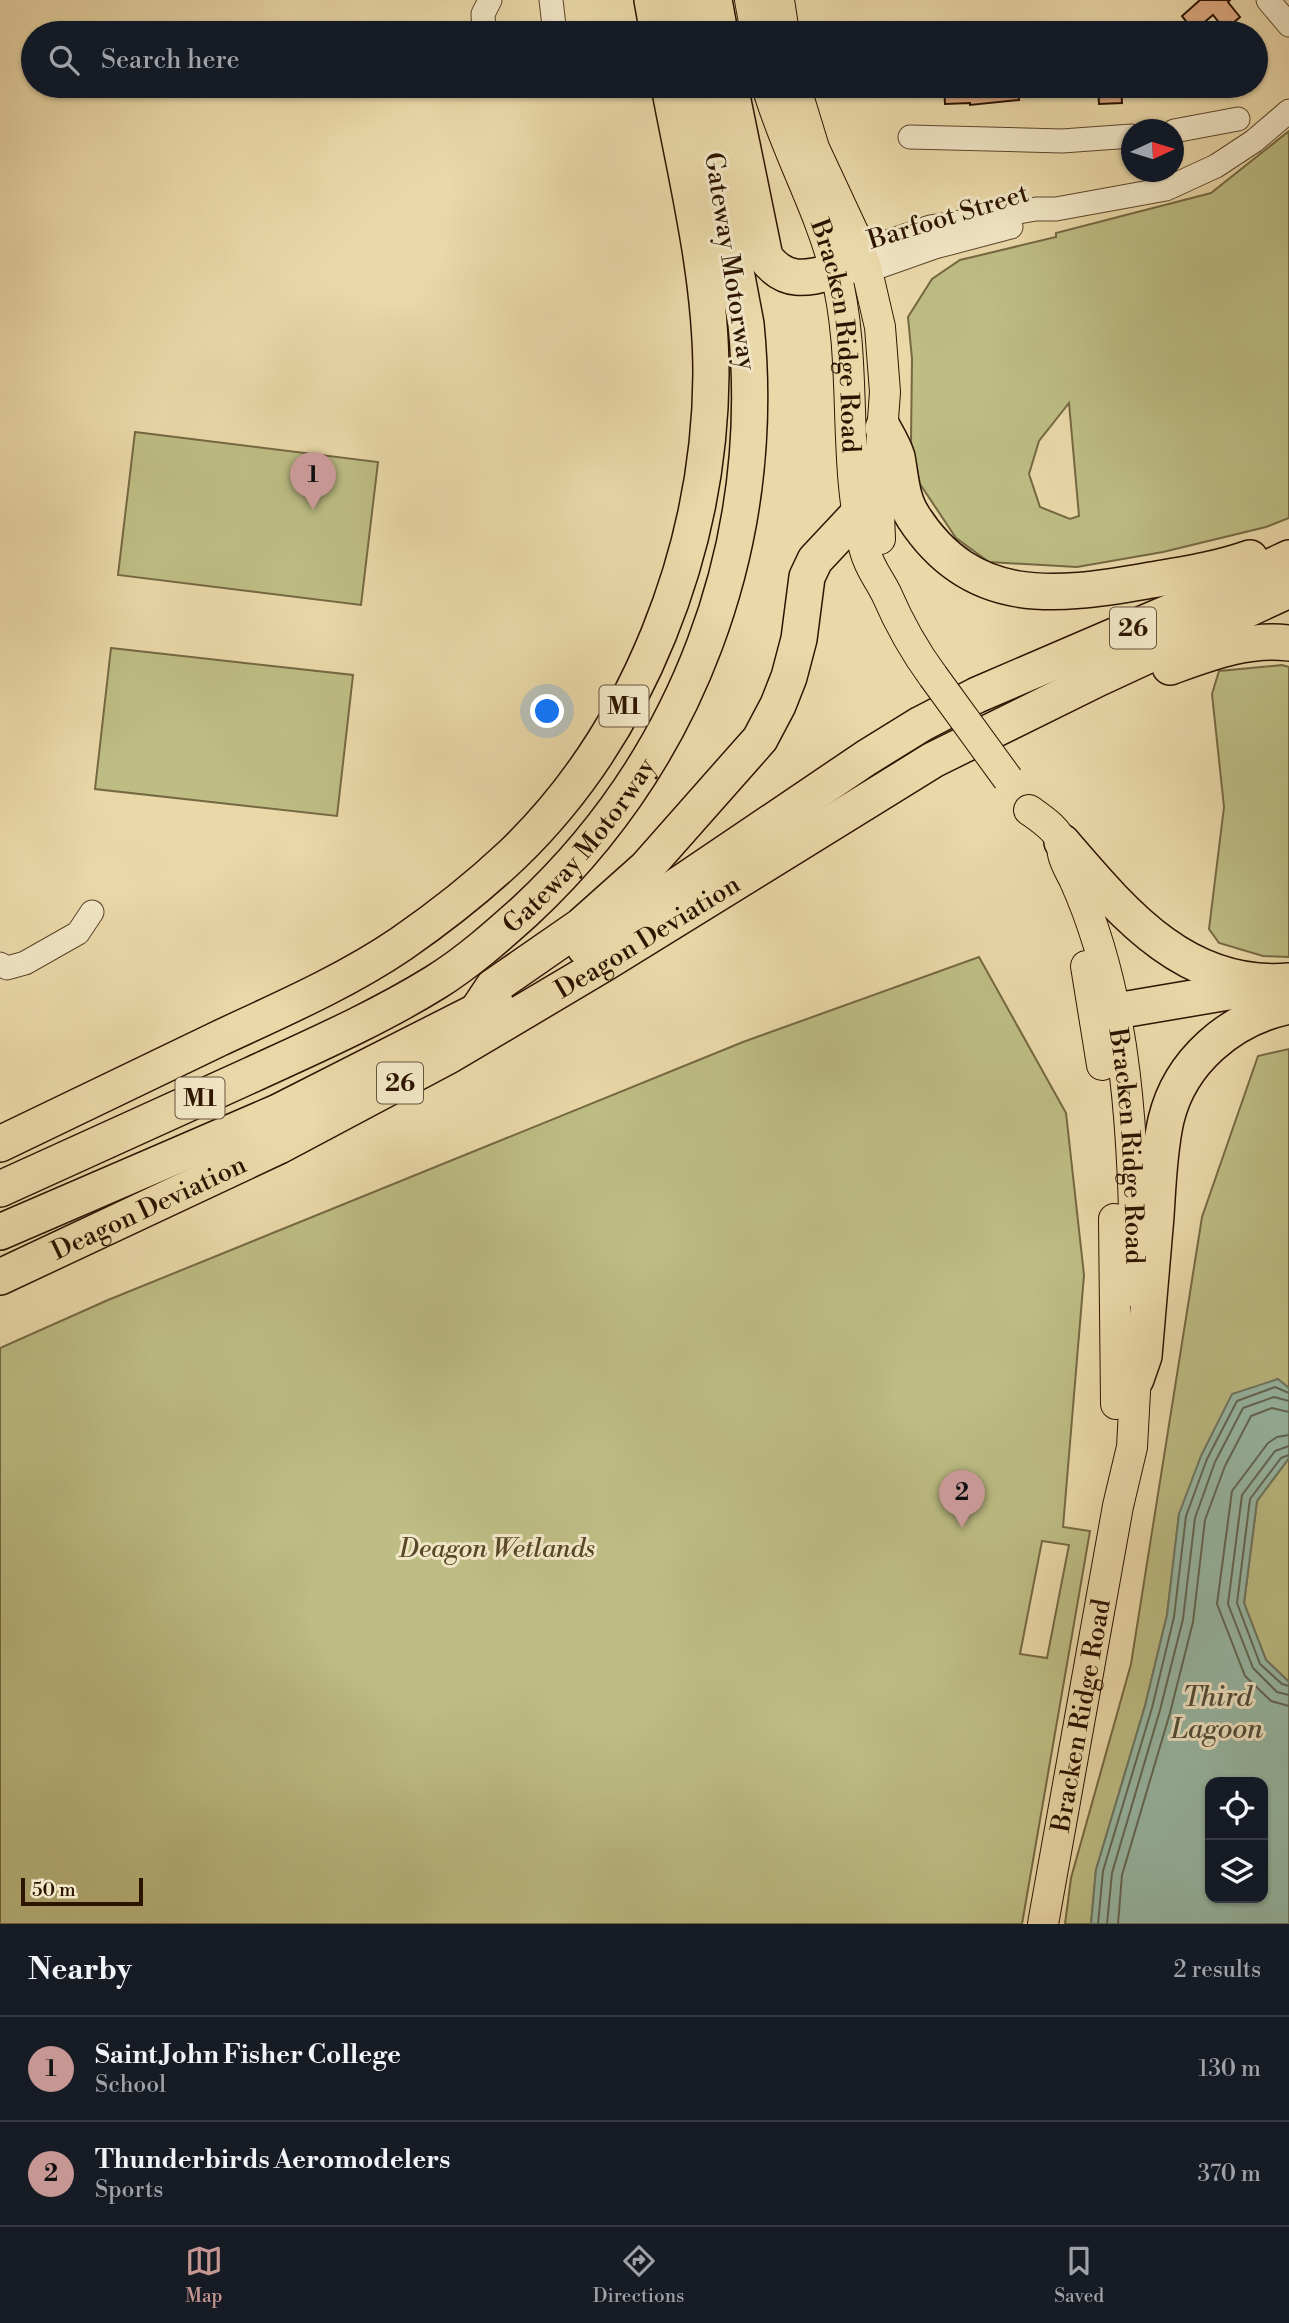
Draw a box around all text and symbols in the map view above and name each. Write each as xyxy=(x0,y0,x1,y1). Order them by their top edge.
search box xyxy=(21,21,1268,98)
icon: search xyxy=(45,41,83,79)
text: Search here xyxy=(101,44,240,76)
north arrow xyxy=(1121,119,1184,182)
street label: Gateway Motorway xyxy=(697,150,763,373)
street label: Barfoot Street xyxy=(863,177,1033,257)
street label: Bracken Ridge Road xyxy=(803,214,867,454)
pin: 1 xyxy=(290,452,336,510)
road number: 26 xyxy=(1110,608,1156,648)
road number: M1 xyxy=(600,686,648,726)
your location xyxy=(530,694,564,728)
street label: Gateway Motorway xyxy=(496,752,663,940)
street label: Deagon Deviation xyxy=(549,868,746,1006)
street label: Bracken Ridge Road xyxy=(1101,1025,1150,1265)
road number: 26 xyxy=(377,1063,423,1104)
road number: M1 xyxy=(176,1078,224,1118)
street label: Deagon Deviation xyxy=(46,1149,251,1268)
pin: 2 xyxy=(939,1470,985,1528)
park label: Deagon Wetlands xyxy=(398,1533,595,1565)
street label: Bracken Ridge Road xyxy=(1045,1596,1118,1836)
water label: Third Lagoon xyxy=(1170,1680,1263,1747)
map controls xyxy=(1205,1777,1268,1903)
button: locate xyxy=(1205,1777,1268,1840)
button: layers xyxy=(1205,1840,1268,1903)
scale bar xyxy=(21,1875,144,1907)
text: 50 m xyxy=(32,1878,76,1902)
text: Nearby xyxy=(28,1951,132,1989)
text: 2 results xyxy=(1174,1956,1261,1984)
text: Saint John Fisher College xyxy=(95,2039,401,2071)
text: 1 xyxy=(45,2055,57,2083)
text: 130 m xyxy=(1198,2055,1261,2083)
text: School xyxy=(95,2071,166,2099)
text: Thunderbirds Aeromodelers xyxy=(95,2144,450,2176)
text: 2 xyxy=(44,2160,58,2188)
text: 370 m xyxy=(1198,2160,1261,2188)
text: Sports xyxy=(95,2176,163,2204)
tab: Map xyxy=(185,2242,223,2308)
tab: Directions xyxy=(593,2242,684,2308)
tab: Saved xyxy=(1054,2242,1104,2308)

